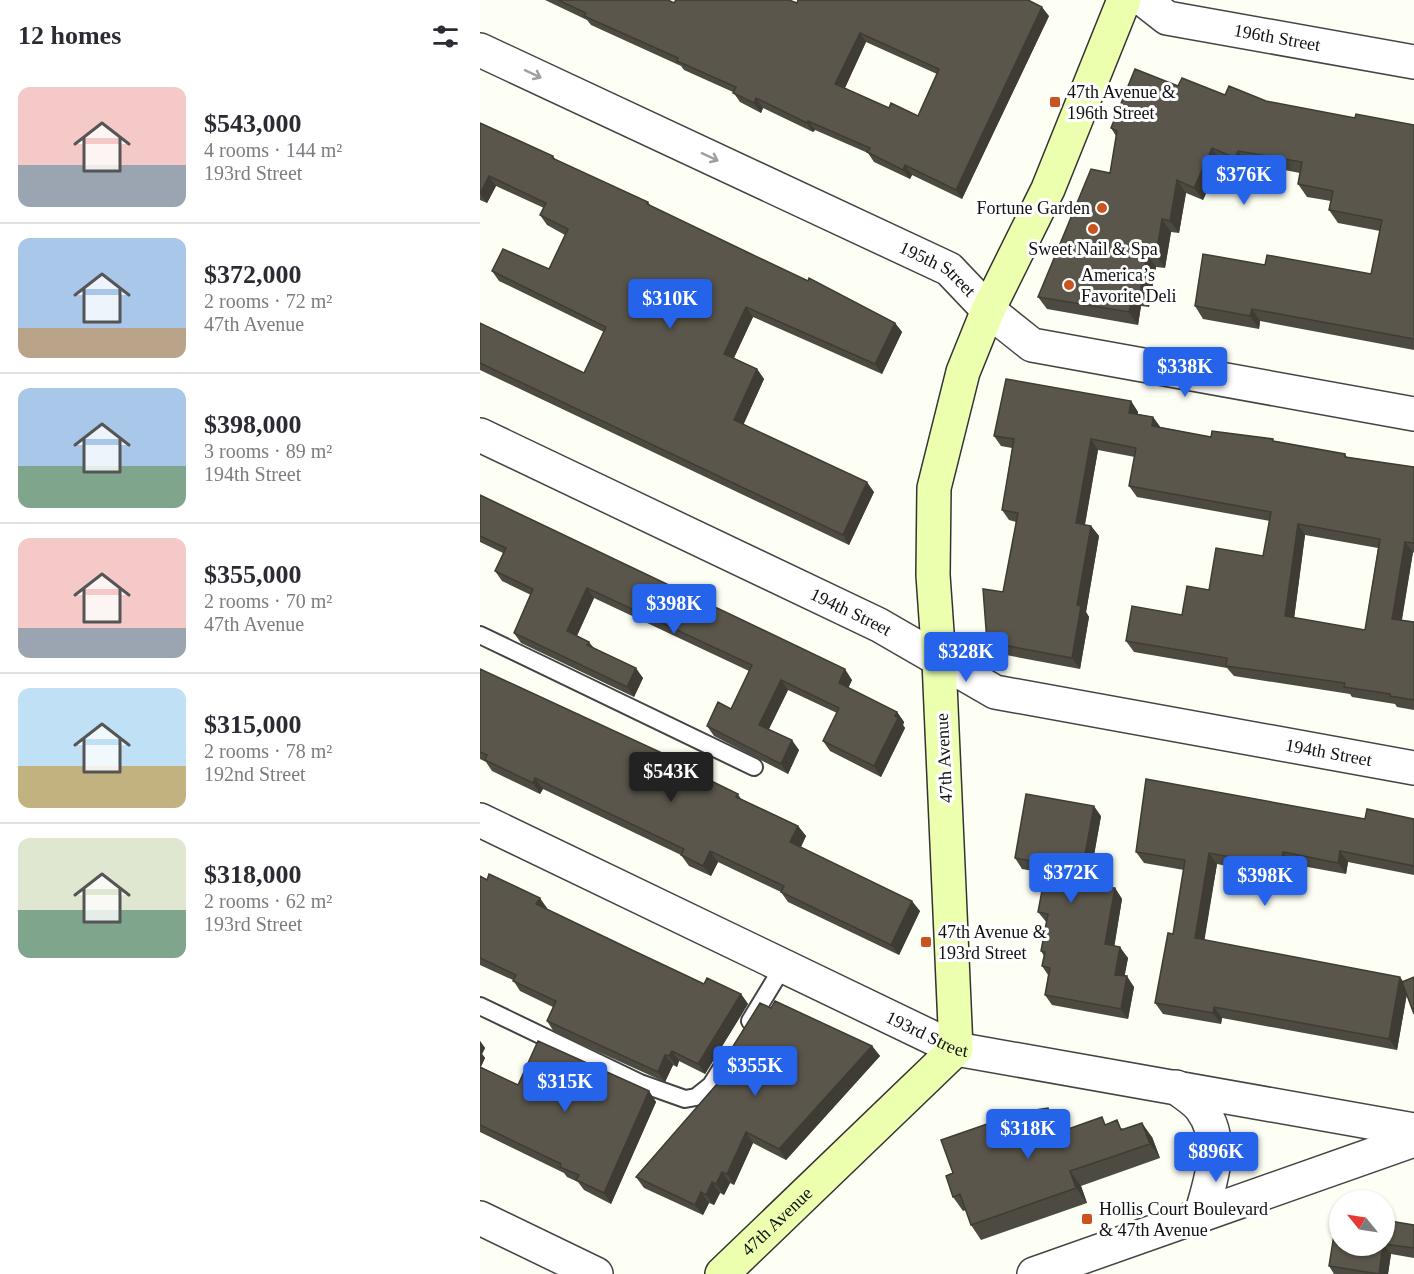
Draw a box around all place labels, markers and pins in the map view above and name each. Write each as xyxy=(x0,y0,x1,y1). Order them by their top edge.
place label: 47th Avenue & 196th Street xyxy=(1067,82,1176,123)
marker: 47th Avenue & 196th Street xyxy=(1048,95,1062,109)
pin: $376K xyxy=(1202,155,1286,206)
place label: Fortune Garden xyxy=(977,198,1090,218)
marker: Fortune Garden xyxy=(1095,201,1109,215)
marker: Sweet Nail & Spa xyxy=(1086,222,1100,236)
place label: Sweet Nail & Spa xyxy=(1028,239,1158,259)
place label: America’s Favorite Deli xyxy=(1081,265,1176,306)
marker: America’s Favorite Deli xyxy=(1062,278,1076,292)
pin: $310K xyxy=(628,279,712,330)
pin: $338K xyxy=(1143,347,1227,398)
pin: $398K xyxy=(632,584,716,635)
pin: $328K xyxy=(924,632,1008,683)
pin: $543K xyxy=(629,752,713,803)
pin: $372K xyxy=(1029,853,1113,904)
pin: $398K xyxy=(1223,856,1307,907)
place label: 47th Avenue & 193rd Street xyxy=(938,922,1047,963)
marker: 47th Avenue & 193rd Street xyxy=(919,935,933,949)
pin: $355K xyxy=(713,1046,797,1097)
pin: $315K xyxy=(523,1062,607,1113)
pin: $318K xyxy=(986,1109,1070,1160)
pin: $896K xyxy=(1174,1132,1258,1183)
place label: Hollis Court Boulevard & 47th Avenue xyxy=(1099,1199,1268,1240)
marker: Hollis Court Boulevard & 47th Avenue xyxy=(1080,1212,1094,1226)

